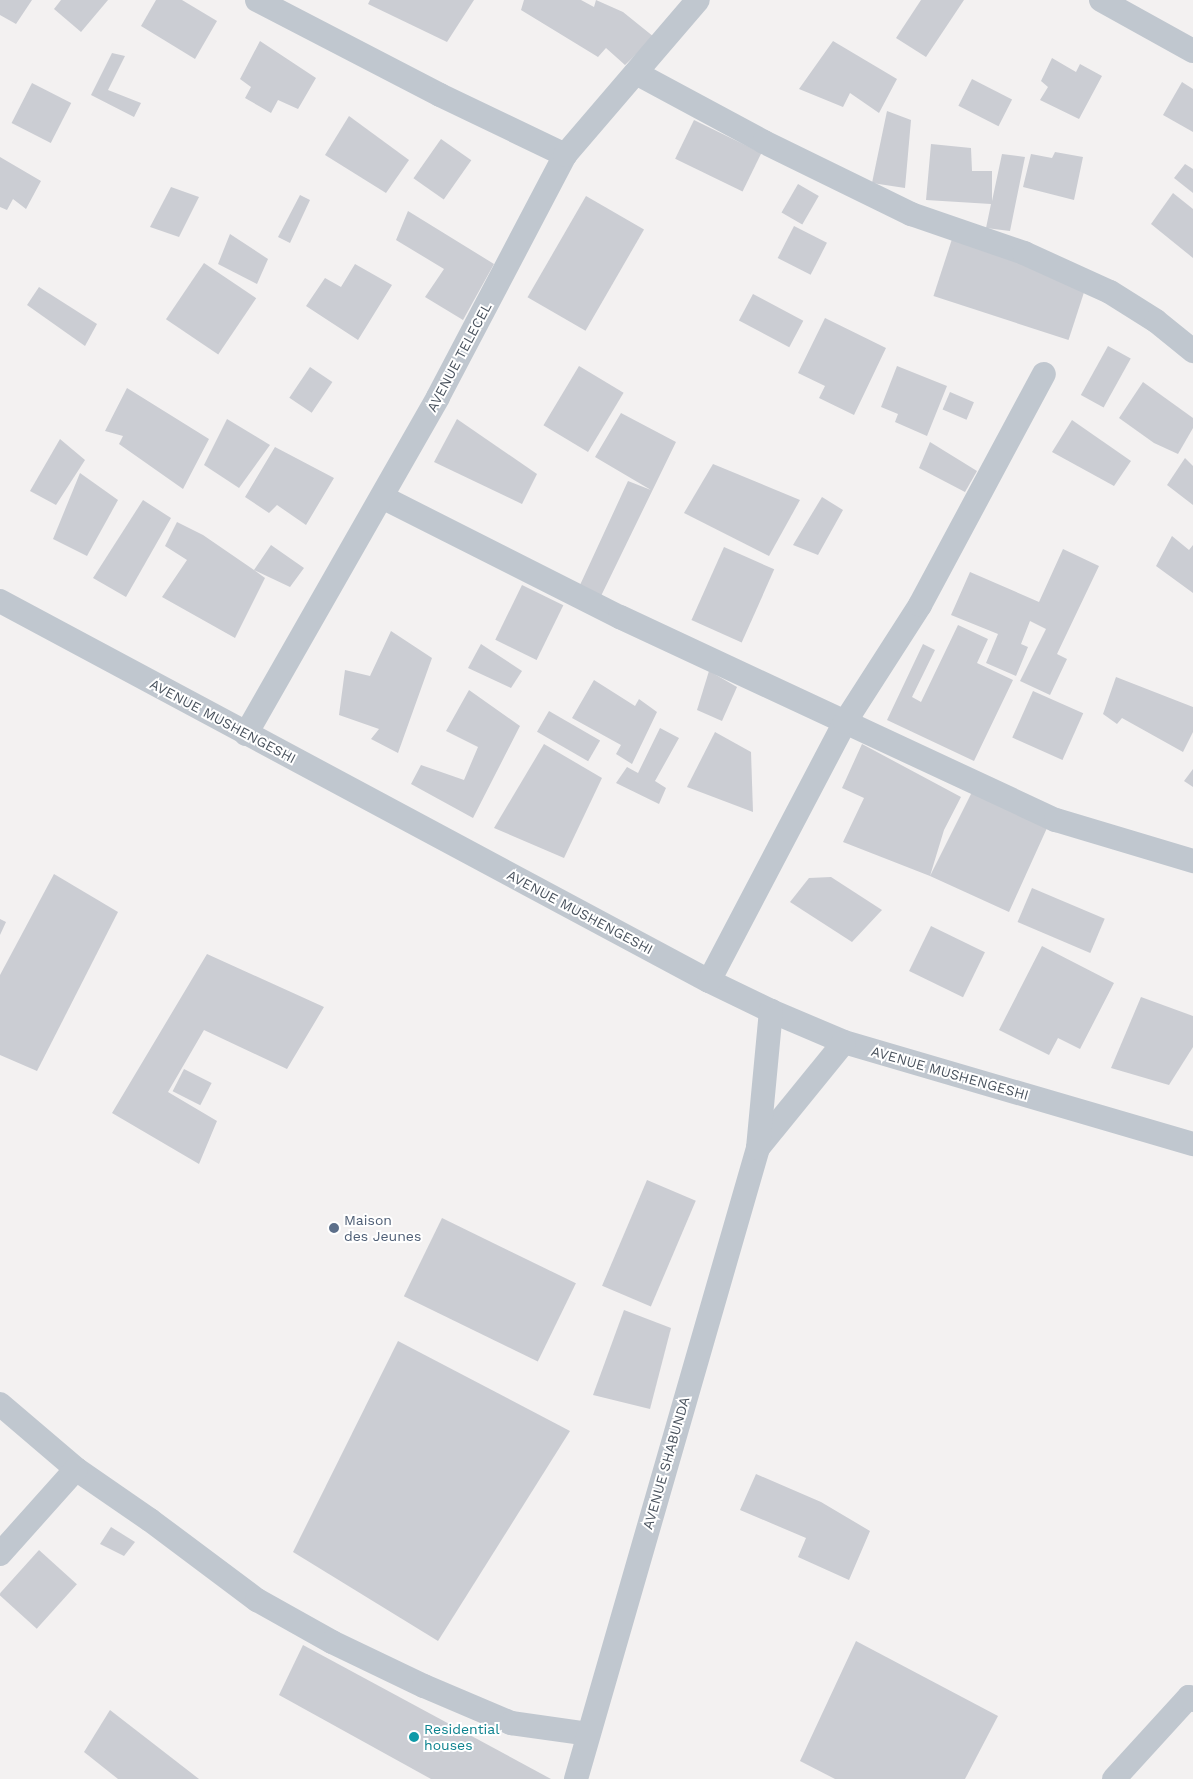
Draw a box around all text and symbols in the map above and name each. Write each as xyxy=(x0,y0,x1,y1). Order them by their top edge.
street label: AVENUE TELECEL xyxy=(423,299,495,415)
street label: AVENUE MUSHENGESHI xyxy=(147,675,299,767)
street label: AVENUE MUSHENGESHI xyxy=(504,866,656,958)
street label: AVENUE MUSHENGESHI xyxy=(869,1042,1031,1104)
place label: Maison des Jeunes xyxy=(344,1212,422,1244)
marker: Maison des Jeunes xyxy=(328,1222,340,1234)
street label: AVENUE SHABUNDA xyxy=(639,1395,693,1531)
place label: Residential houses xyxy=(424,1721,499,1754)
marker: Residential houses xyxy=(408,1731,420,1743)

